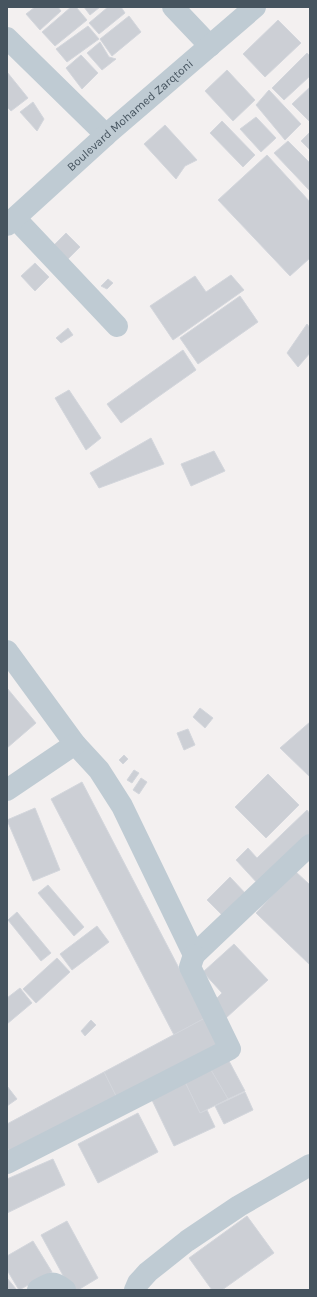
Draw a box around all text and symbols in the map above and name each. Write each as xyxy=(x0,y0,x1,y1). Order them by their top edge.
street label: Boulevard Mohamed Zarqtoni xyxy=(64,56,196,174)

